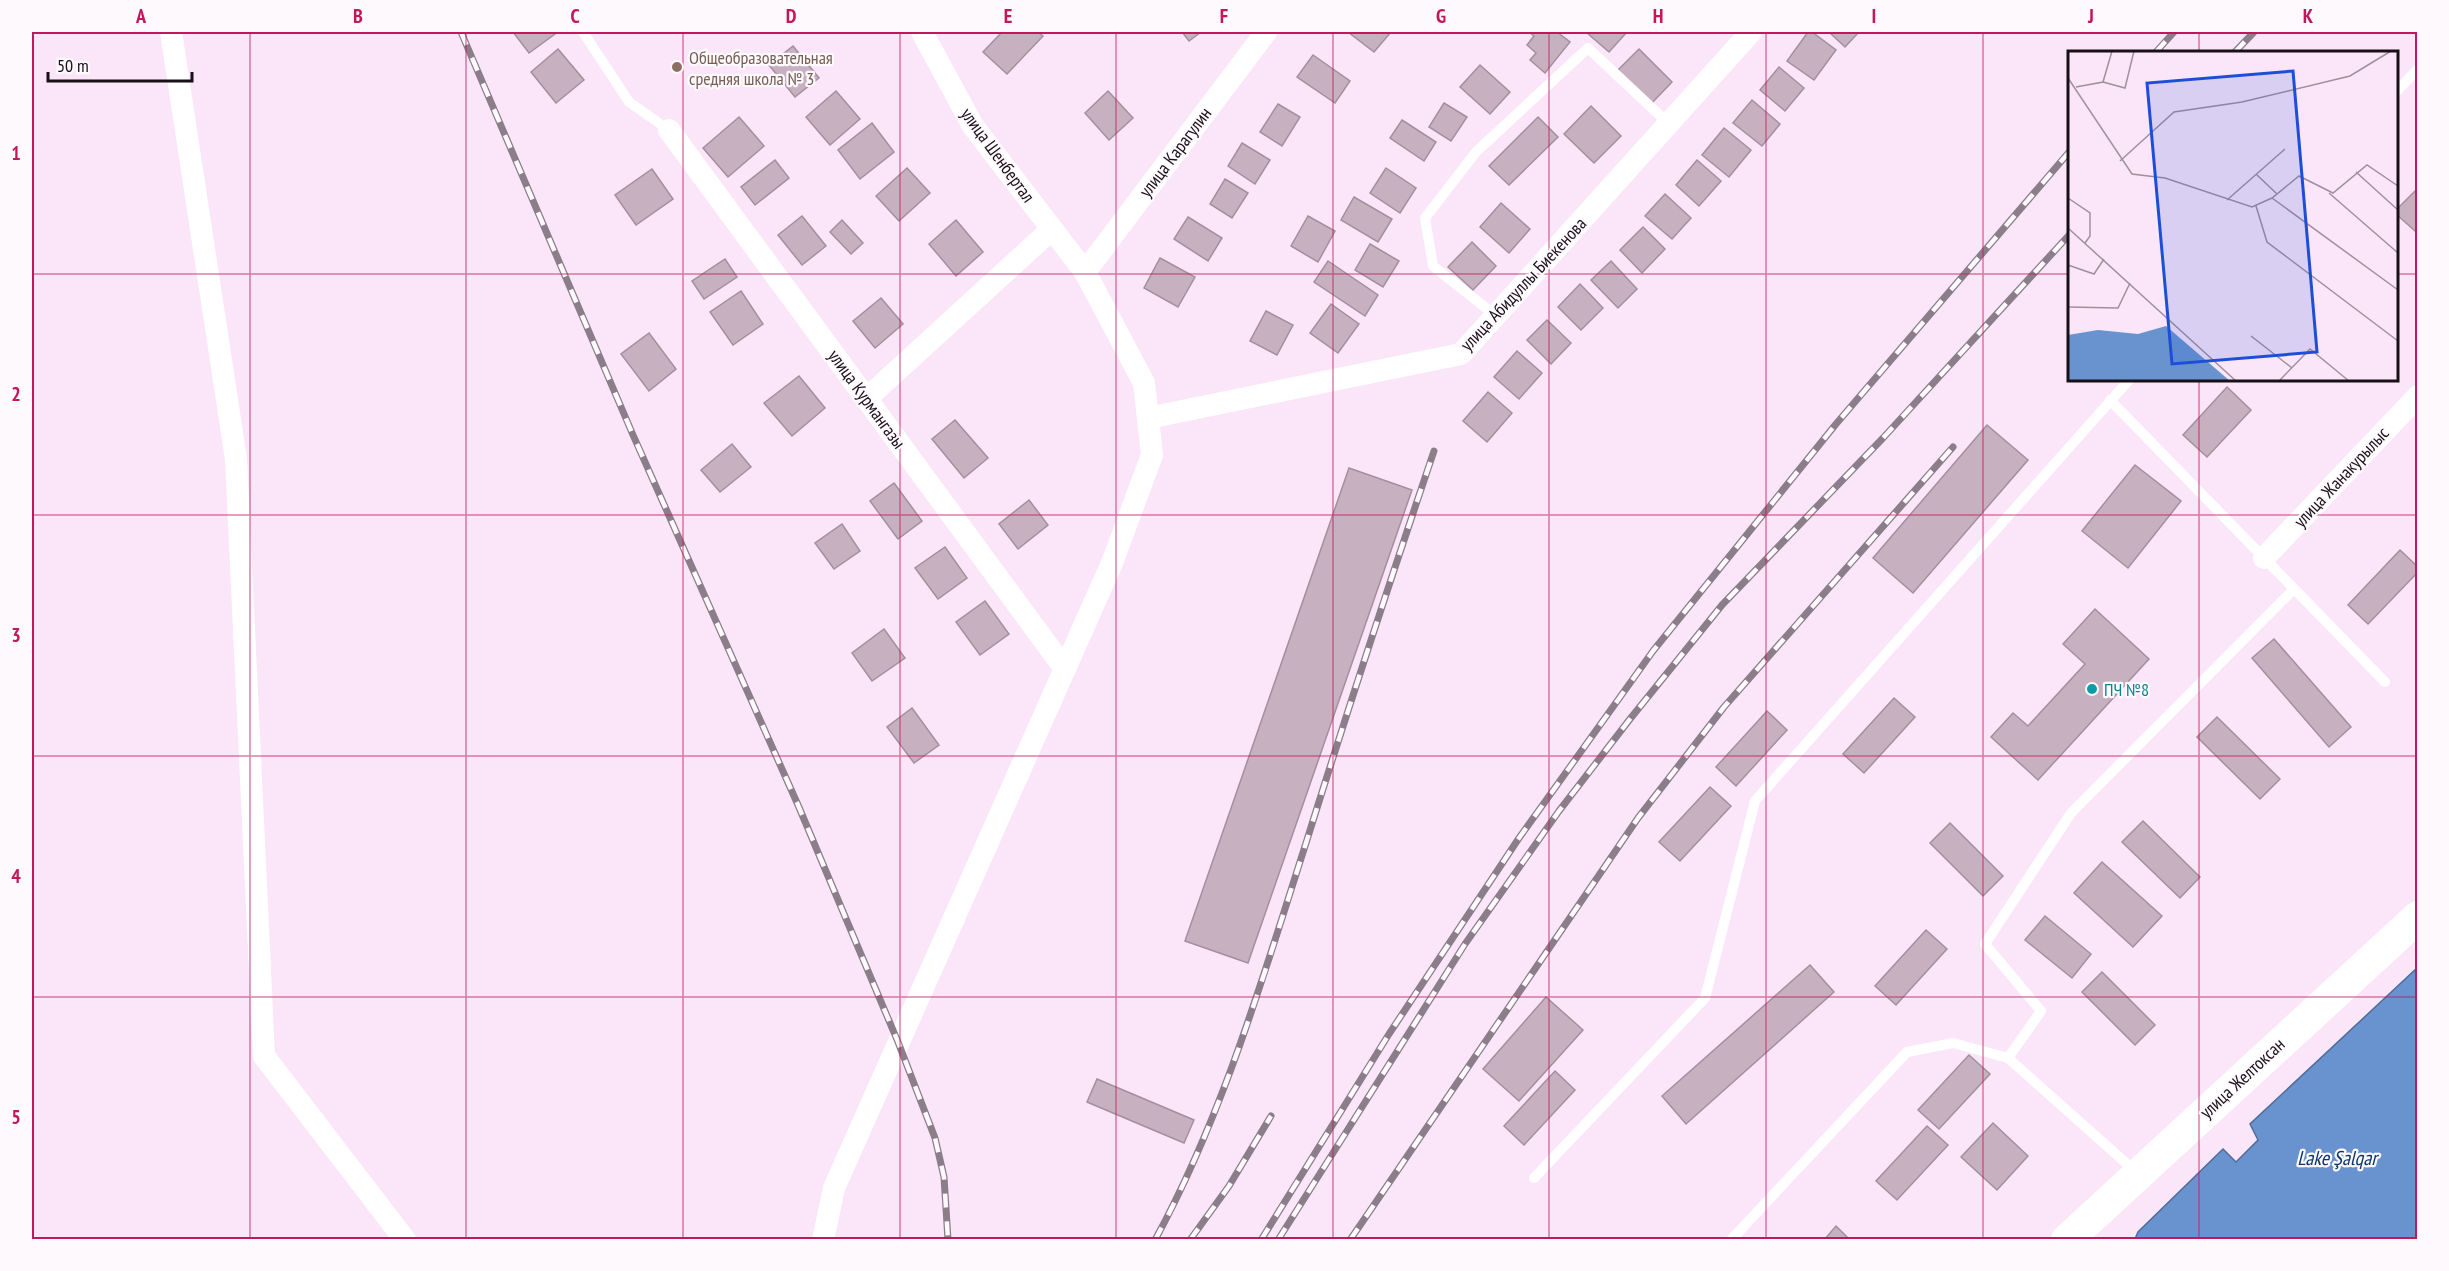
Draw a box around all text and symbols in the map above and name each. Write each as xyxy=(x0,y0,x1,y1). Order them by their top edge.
text: A xyxy=(135,3,147,29)
text: B xyxy=(353,3,363,29)
text: C xyxy=(570,3,580,29)
text: D xyxy=(786,3,797,29)
text: E xyxy=(1004,3,1012,29)
text: F xyxy=(1220,3,1228,29)
text: G xyxy=(1436,3,1446,29)
text: H xyxy=(1653,3,1663,29)
text: I xyxy=(1872,3,1876,29)
text: J xyxy=(2087,3,2094,29)
text: K xyxy=(2303,3,2314,29)
scale bar xyxy=(48,45,192,83)
place label: Общеобразовательная средняя школа № 3 xyxy=(689,46,833,90)
inset map xyxy=(2068,51,2398,381)
text: 50 m xyxy=(57,54,89,77)
marker: Общеобразовательная средняя школа № 3 xyxy=(670,60,684,74)
street label: улица Карагулин xyxy=(1134,102,1216,202)
street label: улица Шенбертал xyxy=(956,103,1040,207)
text: 1 xyxy=(11,140,21,166)
street label: улица Абидуллы Биекенова xyxy=(1455,212,1591,356)
street label: улица Курмангазы xyxy=(823,345,911,453)
text: 2 xyxy=(11,381,21,407)
street label: улица Жанакурылыс xyxy=(2288,421,2394,532)
text: 3 xyxy=(11,622,21,648)
place label: ПЧ №8 xyxy=(2104,678,2149,701)
marker: ПЧ №8 xyxy=(2085,682,2099,696)
text: 4 xyxy=(11,863,21,889)
street label: улица Желтоксан xyxy=(2195,1033,2289,1123)
text: 5 xyxy=(11,1104,21,1130)
water label: Lake Şalqar xyxy=(2297,1145,2379,1171)

